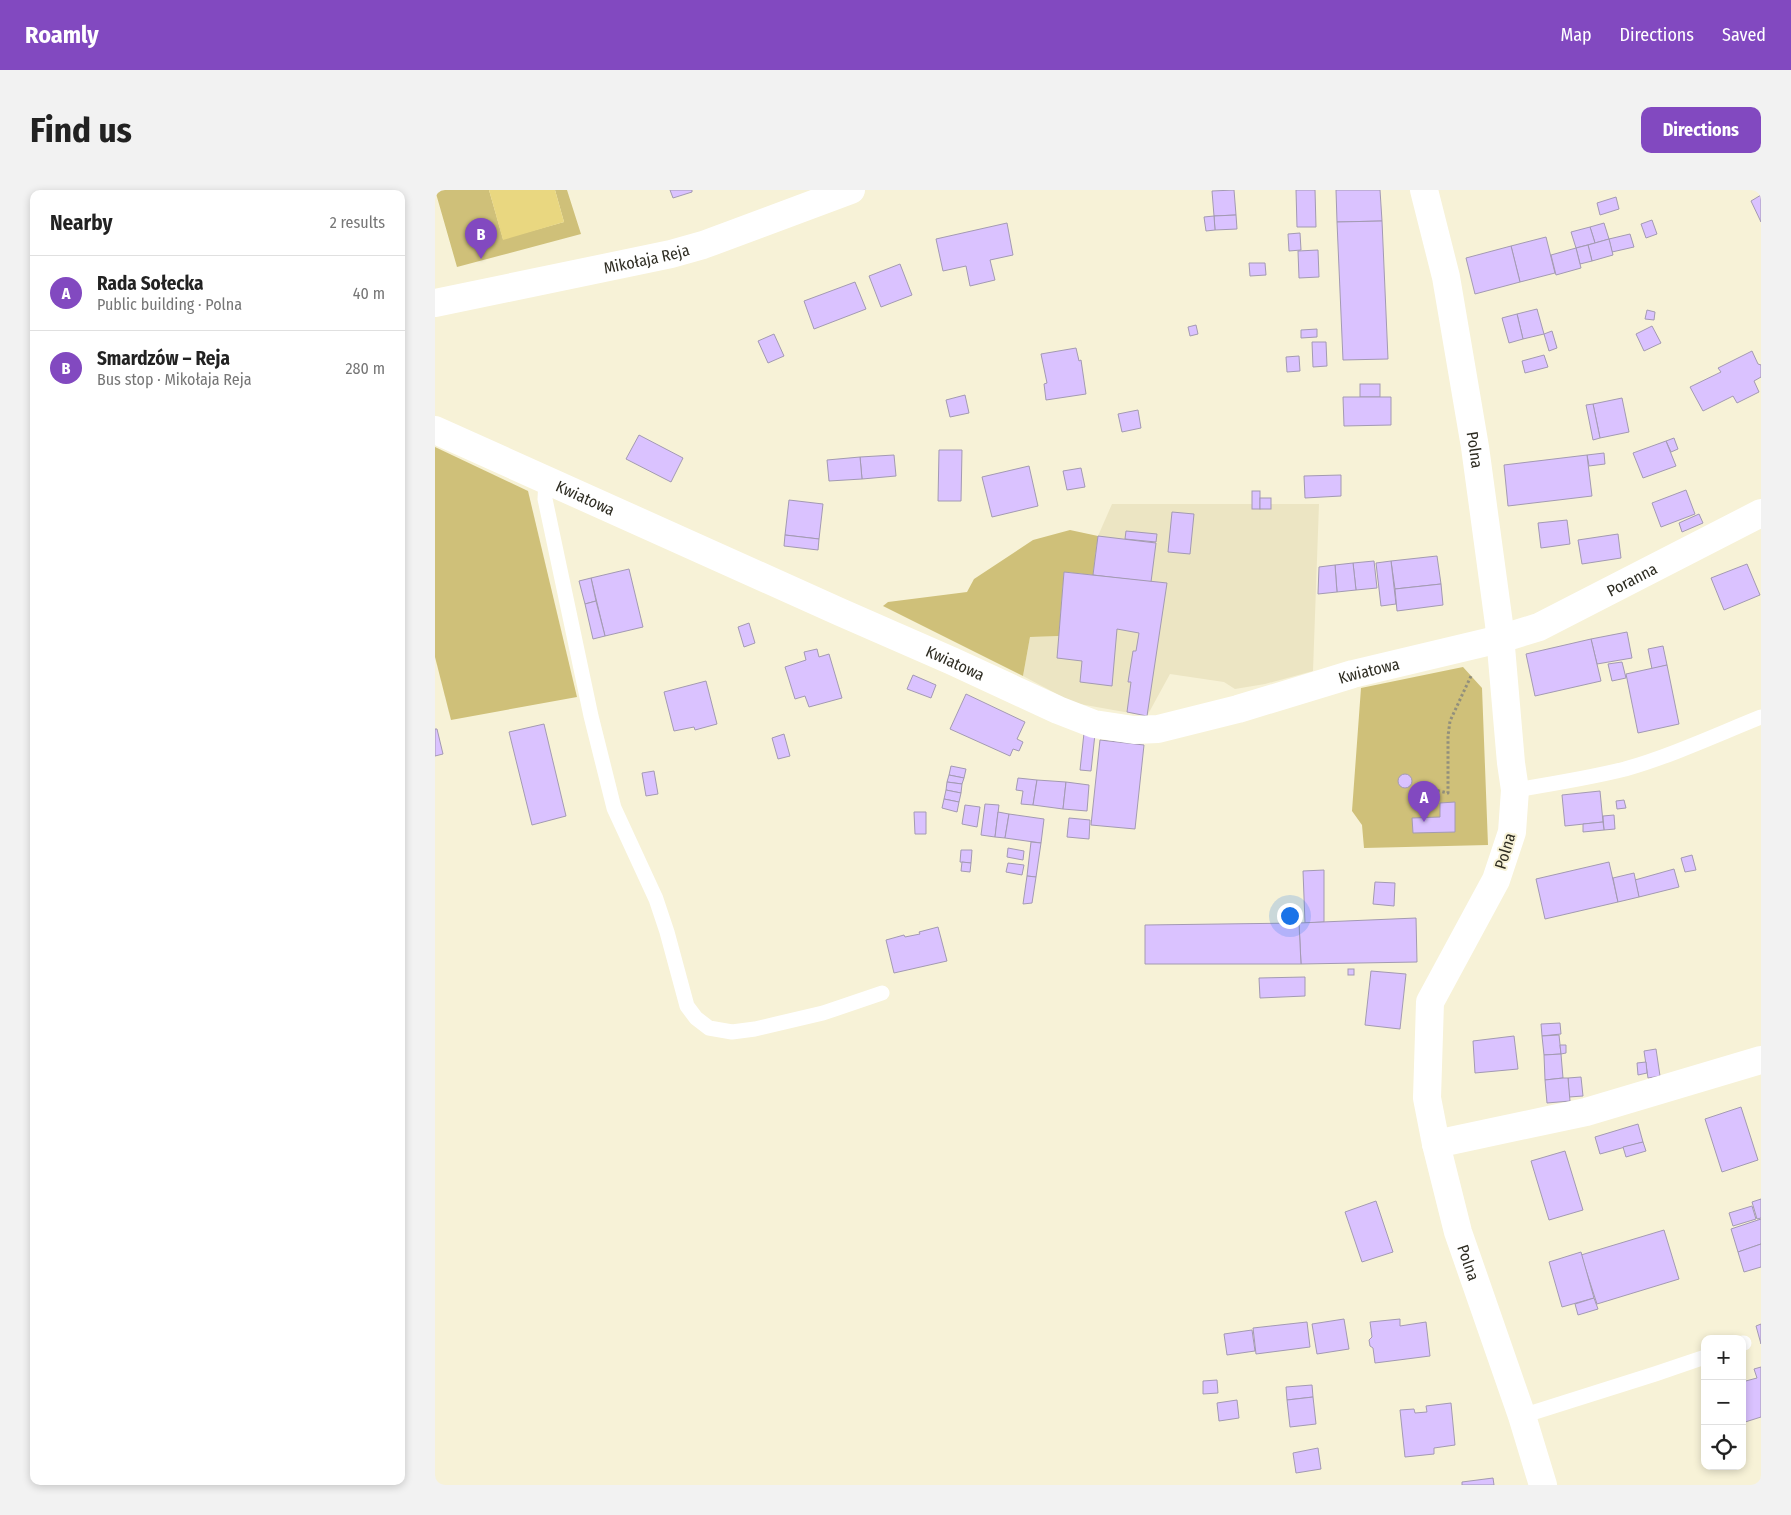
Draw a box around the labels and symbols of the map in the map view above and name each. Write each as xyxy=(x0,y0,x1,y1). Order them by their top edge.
pin: B xyxy=(465,218,497,259)
street label: Mikołaja Reja xyxy=(602,240,692,277)
street label: Polna xyxy=(1463,430,1487,469)
street label: Kwiatowa xyxy=(553,476,618,519)
street label: Poranna xyxy=(1603,559,1660,600)
street label: Kwiatowa xyxy=(923,641,988,684)
street label: Kwiatowa xyxy=(1336,654,1401,687)
pin: A xyxy=(1408,781,1440,822)
street label: Polna xyxy=(1491,830,1520,871)
your location xyxy=(1277,903,1303,929)
street label: Polna xyxy=(1454,1242,1484,1283)

